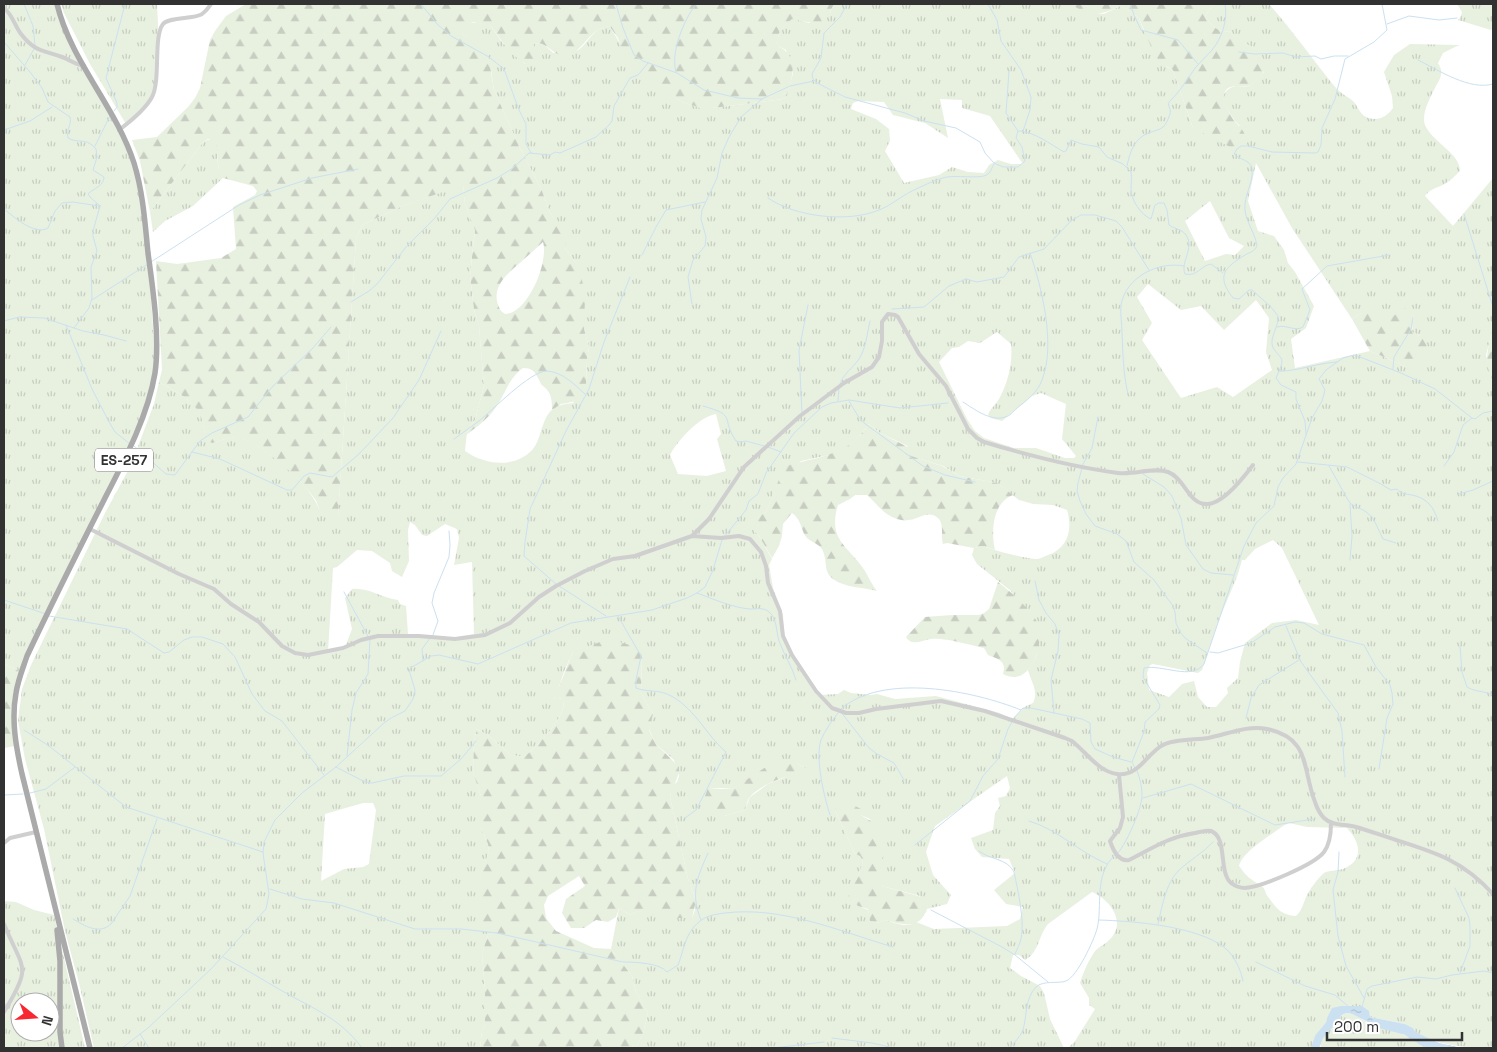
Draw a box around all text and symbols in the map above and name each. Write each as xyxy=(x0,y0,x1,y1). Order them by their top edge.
road number: ES-257 xyxy=(95,448,153,472)
north arrow xyxy=(10,992,60,1042)
scale bar xyxy=(1327,1010,1462,1042)
text: N xyxy=(37,1014,57,1028)
text: 200 m xyxy=(1334,1017,1379,1036)

